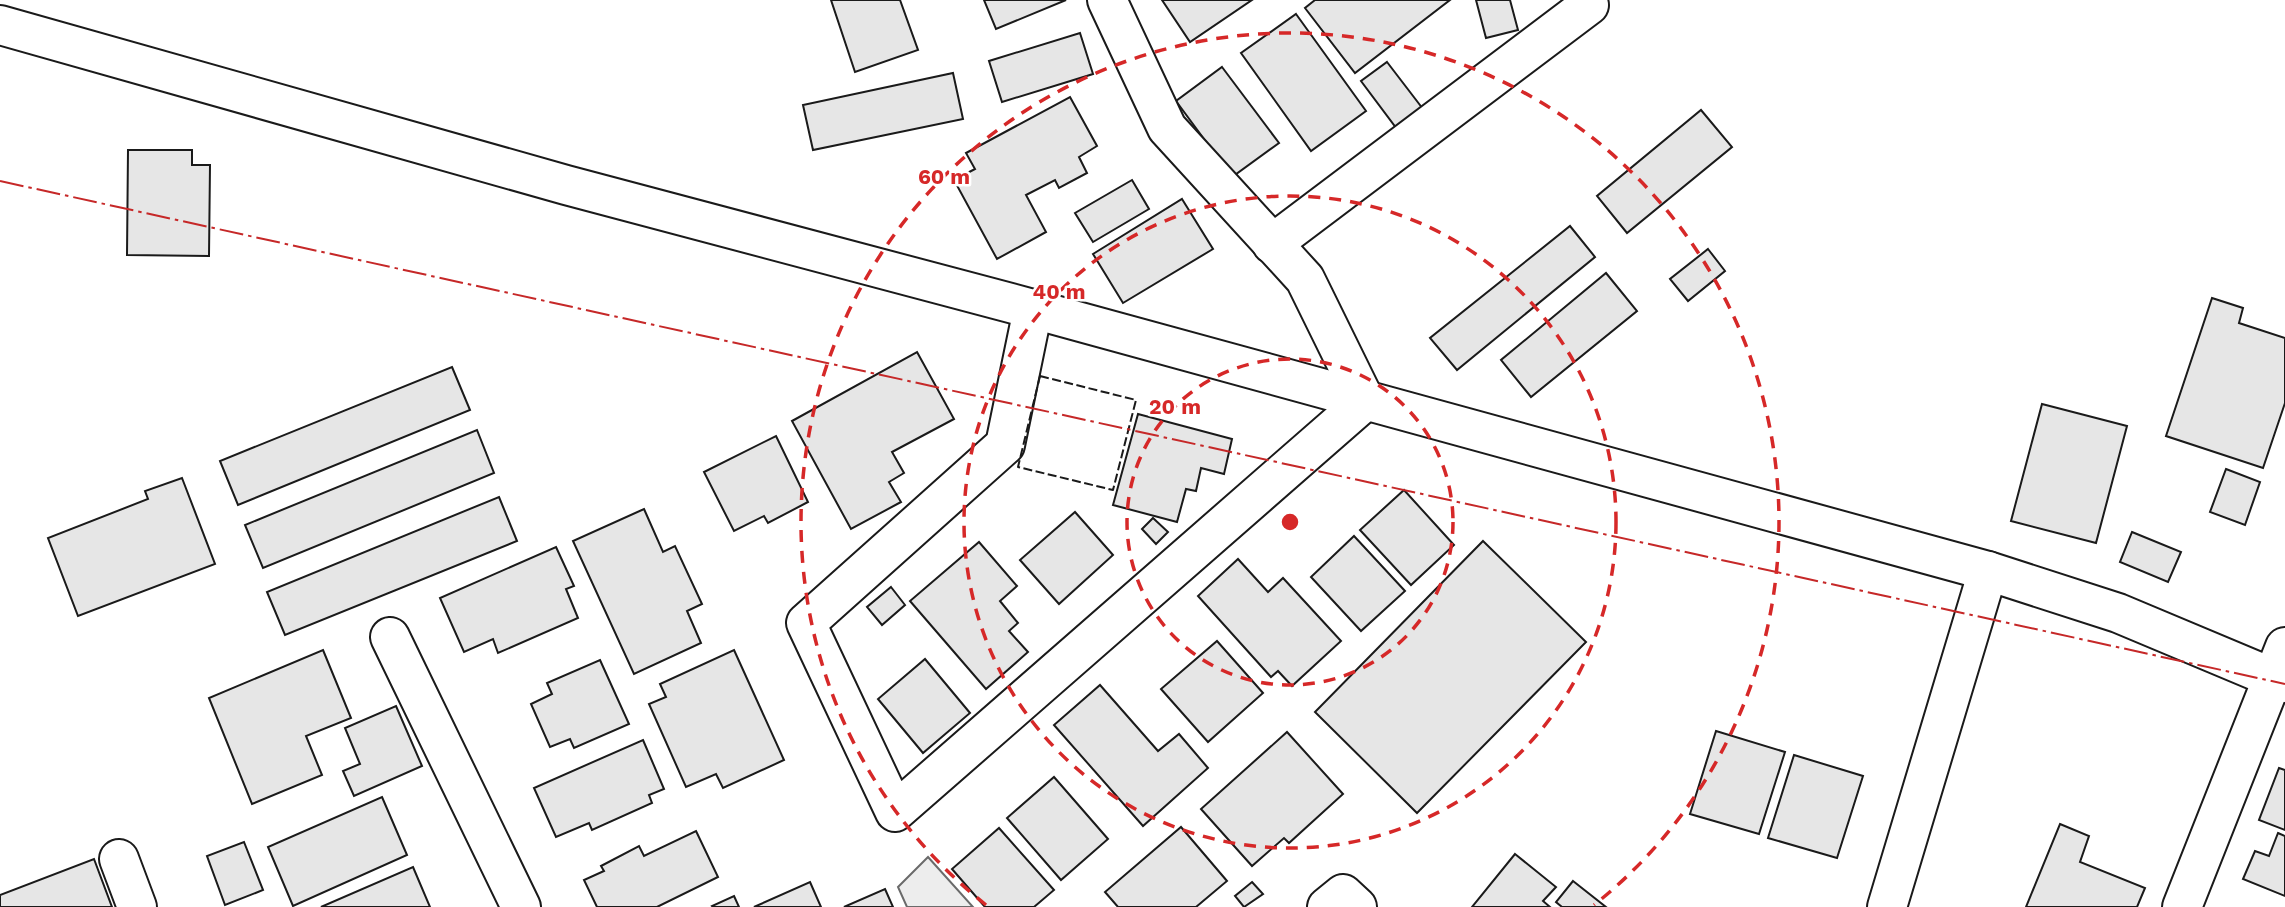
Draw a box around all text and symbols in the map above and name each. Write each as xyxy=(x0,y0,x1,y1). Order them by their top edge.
text: 60 m xyxy=(918,164,970,189)
text: 40 m xyxy=(1033,279,1085,304)
text: 20 m xyxy=(1149,394,1201,419)
centre of rings xyxy=(1278,510,1302,534)

